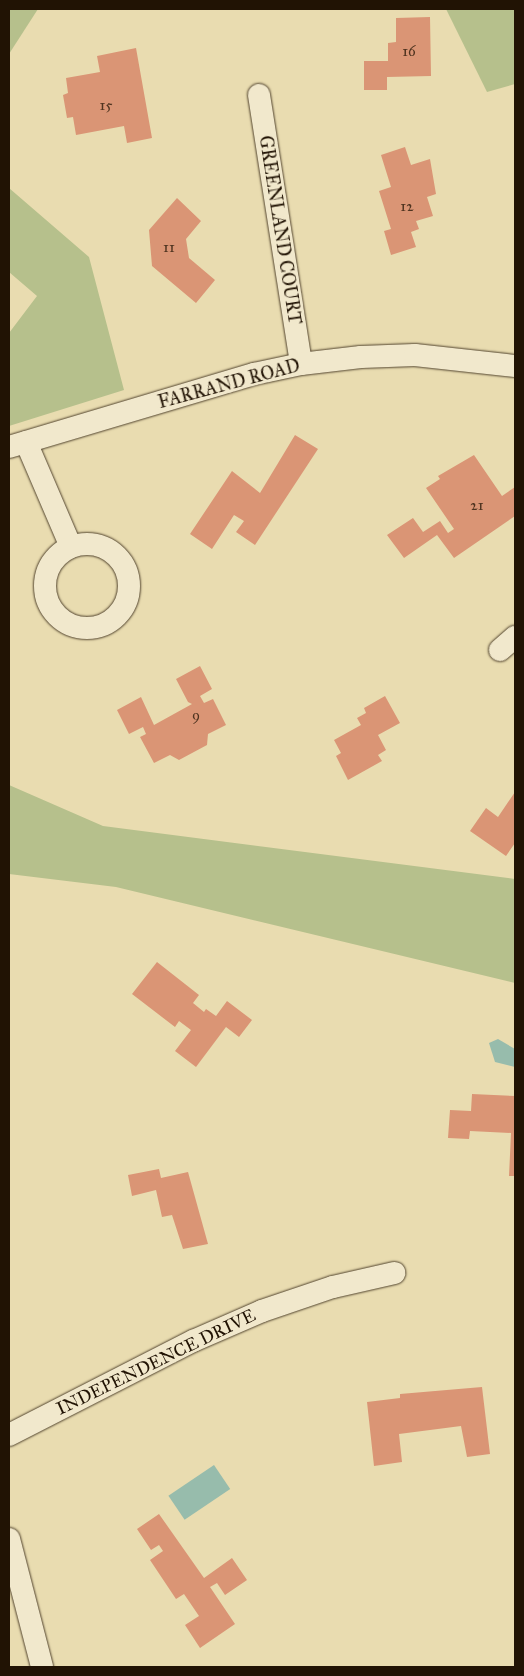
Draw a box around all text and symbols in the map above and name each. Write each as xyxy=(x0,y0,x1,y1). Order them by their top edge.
house number: 16 xyxy=(402,43,416,61)
house number: 15 xyxy=(100,97,112,115)
street label: GREENLAND COURT xyxy=(254,134,306,326)
house number: 12 xyxy=(400,198,414,216)
house number: 11 xyxy=(163,239,175,257)
street label: FARRAND ROAD xyxy=(156,355,302,413)
house number: 21 xyxy=(470,497,484,515)
house number: 9 xyxy=(192,707,200,725)
street label: INDEPENDENCE DRIVE xyxy=(53,1304,259,1420)

